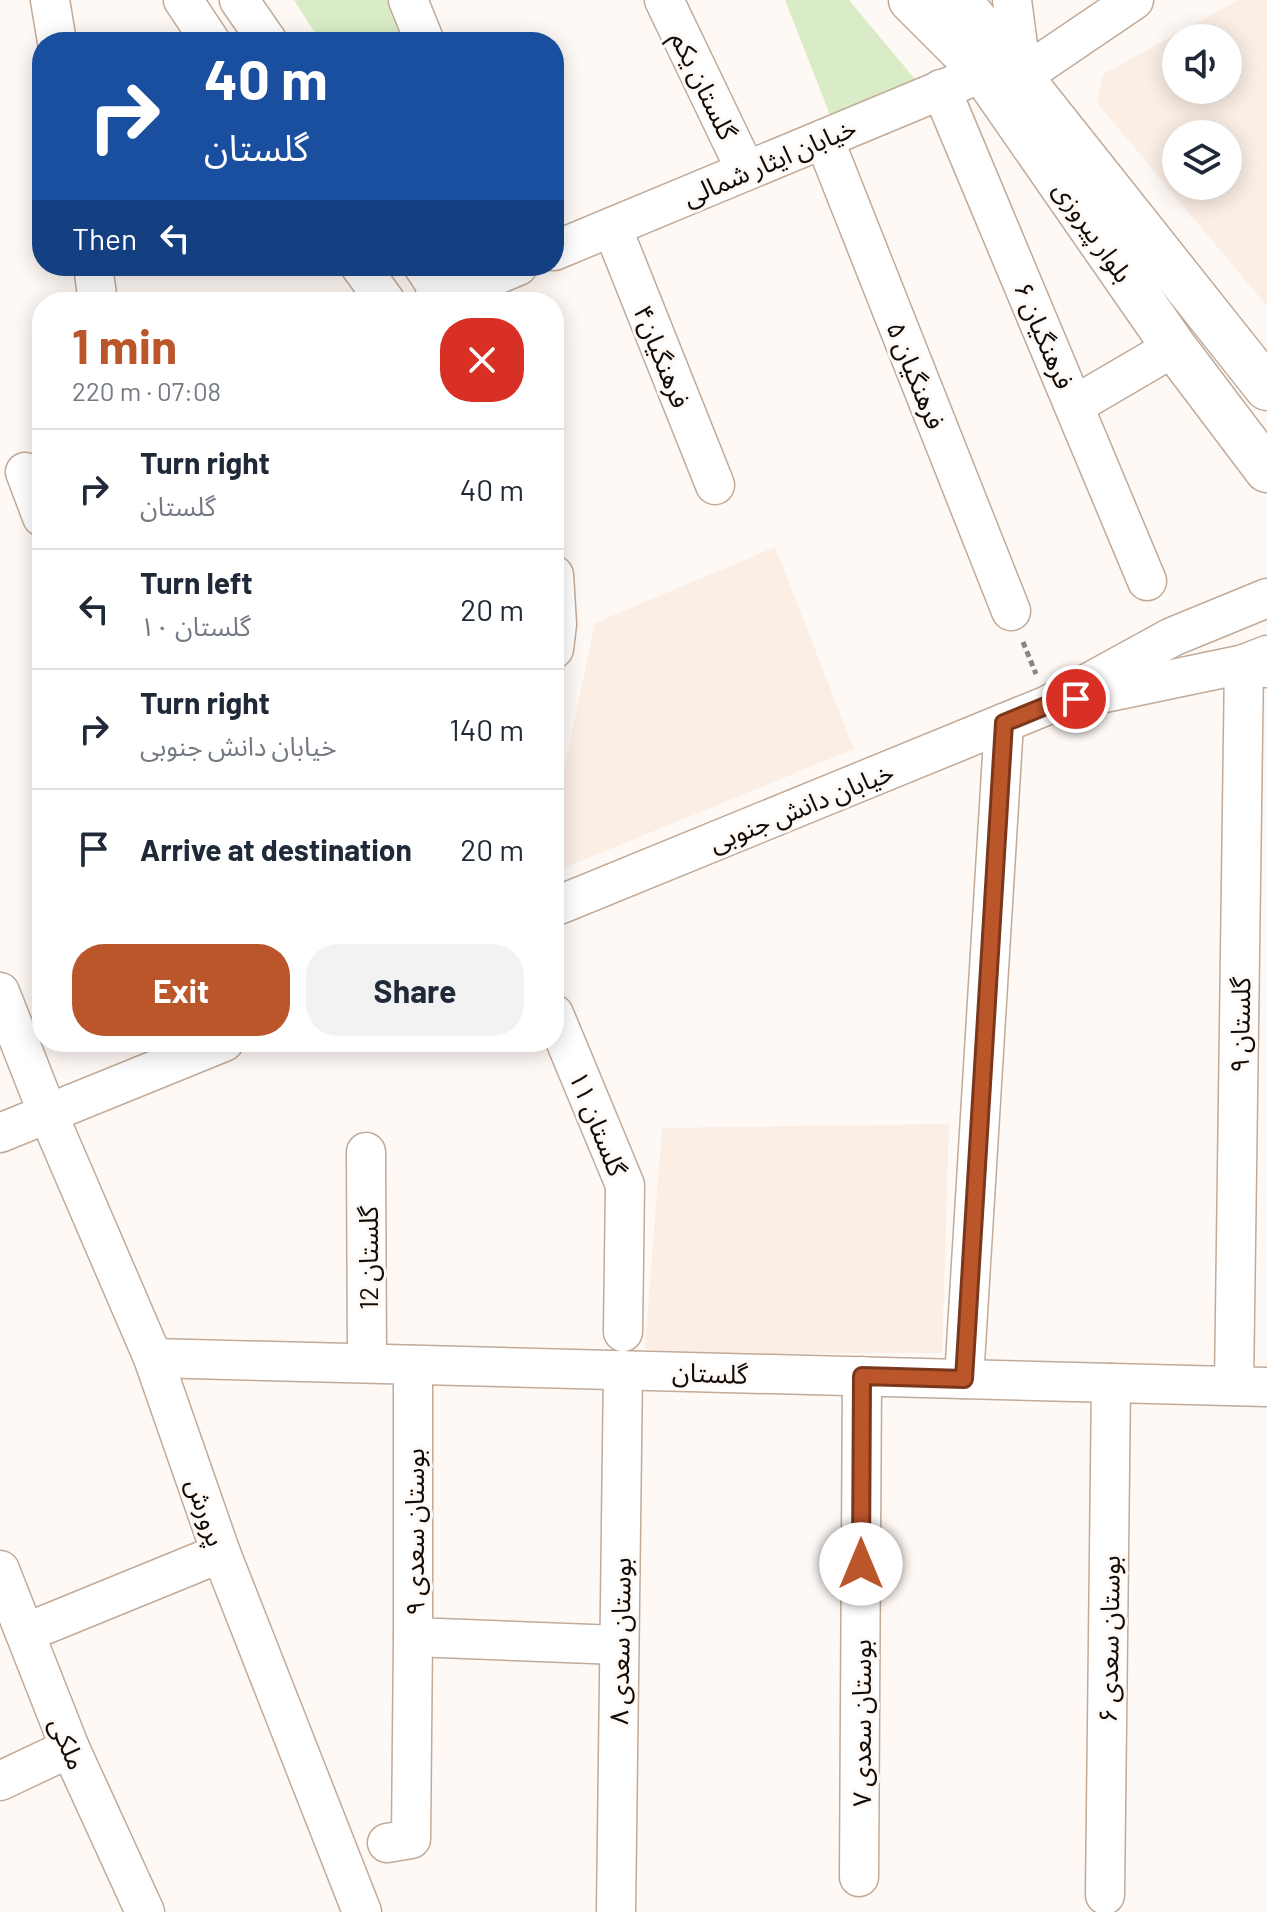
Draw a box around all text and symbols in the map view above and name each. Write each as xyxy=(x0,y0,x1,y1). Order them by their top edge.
map controls xyxy=(1162,24,1242,200)
button: sound xyxy=(1162,24,1242,104)
street label: گلستان یکم xyxy=(660,26,745,147)
text: 40 m xyxy=(204,44,328,111)
icon: right xyxy=(72,64,176,168)
street label: خیابان ایثار شمالی xyxy=(678,111,861,212)
button: layers xyxy=(1162,120,1242,200)
text: گلستان xyxy=(204,125,309,168)
street label: بلوار پیروزی xyxy=(1045,174,1140,290)
icon: left xyxy=(153,216,197,260)
text: Then xyxy=(72,220,137,256)
street label: فرهنگیان ۶ xyxy=(1008,277,1081,393)
street label: فرهنگیان۴ xyxy=(627,300,698,412)
text: 1 min xyxy=(72,316,177,374)
street label: فرهنگیان ۵ xyxy=(881,317,953,434)
button: close xyxy=(440,318,524,402)
text: 220 m · 07:08 xyxy=(72,375,221,406)
text: Turn right xyxy=(140,444,270,480)
icon: right xyxy=(72,467,116,511)
text: 40 m xyxy=(460,471,524,507)
text: گلستان xyxy=(140,490,216,521)
text: Turn left xyxy=(140,564,253,600)
icon: left xyxy=(72,587,116,631)
text: 20 m xyxy=(460,591,524,627)
text: گلستان ۱۰ xyxy=(140,610,251,641)
pin xyxy=(1042,665,1110,733)
icon: arrive xyxy=(1054,677,1098,721)
text: Turn right xyxy=(140,684,270,720)
icon: right xyxy=(72,707,116,751)
text: 140 m xyxy=(449,711,524,747)
text: خیابان دانش جنوبی xyxy=(140,730,337,761)
street label: خیابان دانش جنوبی xyxy=(704,755,898,858)
icon: arrive xyxy=(72,827,116,871)
text: Arrive at destination xyxy=(140,831,412,867)
text: 20 m xyxy=(460,831,524,867)
button: Exit xyxy=(72,944,290,1036)
button: Share xyxy=(306,944,524,1036)
street label: گلستان ۹ xyxy=(1223,977,1256,1073)
street label: گلستان ۱۱ xyxy=(563,1066,634,1181)
street label: گلستان 12 xyxy=(352,1206,384,1310)
street label: گلستان xyxy=(672,1355,749,1390)
street label: بوستان سعدی ۹ xyxy=(398,1448,430,1616)
street label: پرورش xyxy=(178,1474,233,1551)
position arrow xyxy=(819,1522,903,1606)
street label: بوستان سعدی ۶ xyxy=(1091,1555,1126,1723)
street label: بوستان سعدی ۸ xyxy=(602,1557,637,1725)
street label: بوستان سعدی ۷ xyxy=(845,1639,877,1807)
street label: ملکی xyxy=(43,1712,94,1774)

